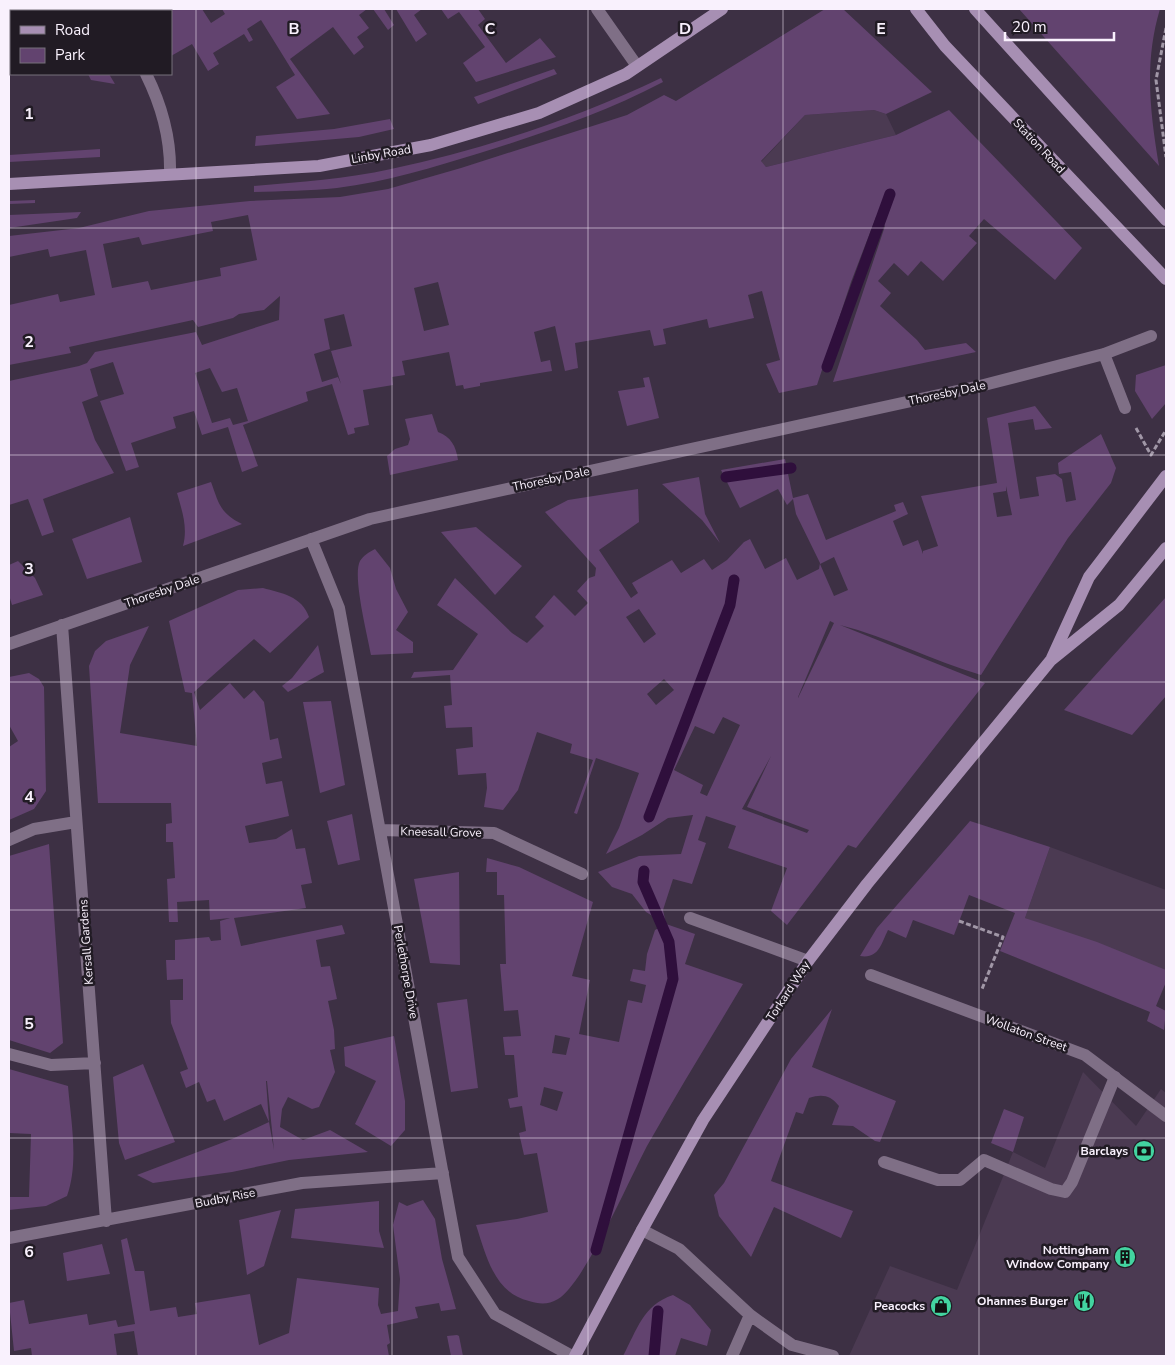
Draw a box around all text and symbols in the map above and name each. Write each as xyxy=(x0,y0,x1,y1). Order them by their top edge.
legend xyxy=(10,10,172,75)
scale bar xyxy=(1005,10,1114,42)
text: 20 m xyxy=(1012,17,1047,37)
text: B xyxy=(288,18,300,40)
text: C xyxy=(485,18,496,40)
text: D xyxy=(679,18,691,40)
text: E xyxy=(876,18,886,40)
text: Road xyxy=(55,20,90,40)
text: Park xyxy=(55,45,85,65)
text: 1 xyxy=(24,103,34,125)
street label: Station Road xyxy=(1009,115,1069,177)
street label: Linby Road xyxy=(350,141,412,167)
text: 2 xyxy=(24,331,34,353)
street label: Thoresby Dale xyxy=(907,377,987,409)
street label: Thoresby Dale xyxy=(511,463,591,495)
text: 3 xyxy=(24,558,34,580)
street label: Thoresby Dale xyxy=(122,571,202,611)
text: 4 xyxy=(24,786,34,808)
street label: Kneesall Grove xyxy=(400,823,482,841)
street label: Kersall Gardens xyxy=(75,899,97,985)
street label: Perlethorpe Drive xyxy=(390,924,422,1020)
street label: Torkard Way xyxy=(763,957,814,1024)
street label: Wollaton Street xyxy=(983,1011,1070,1056)
text: 5 xyxy=(24,1013,34,1035)
bank icon: Barclays xyxy=(1132,1139,1156,1163)
place label: Barclays xyxy=(1081,1143,1128,1159)
street label: Budby Rise xyxy=(194,1184,256,1212)
text: 6 xyxy=(24,1241,34,1263)
place label: Nottingham Window Company xyxy=(1006,1242,1110,1272)
building icon: Nottingham Window Company xyxy=(1113,1245,1137,1269)
restaurant icon: Ohannes Burger xyxy=(1072,1289,1096,1313)
place label: Ohannes Burger xyxy=(977,1293,1068,1309)
shop icon: Peacocks xyxy=(929,1294,953,1318)
place label: Peacocks xyxy=(874,1298,925,1314)

